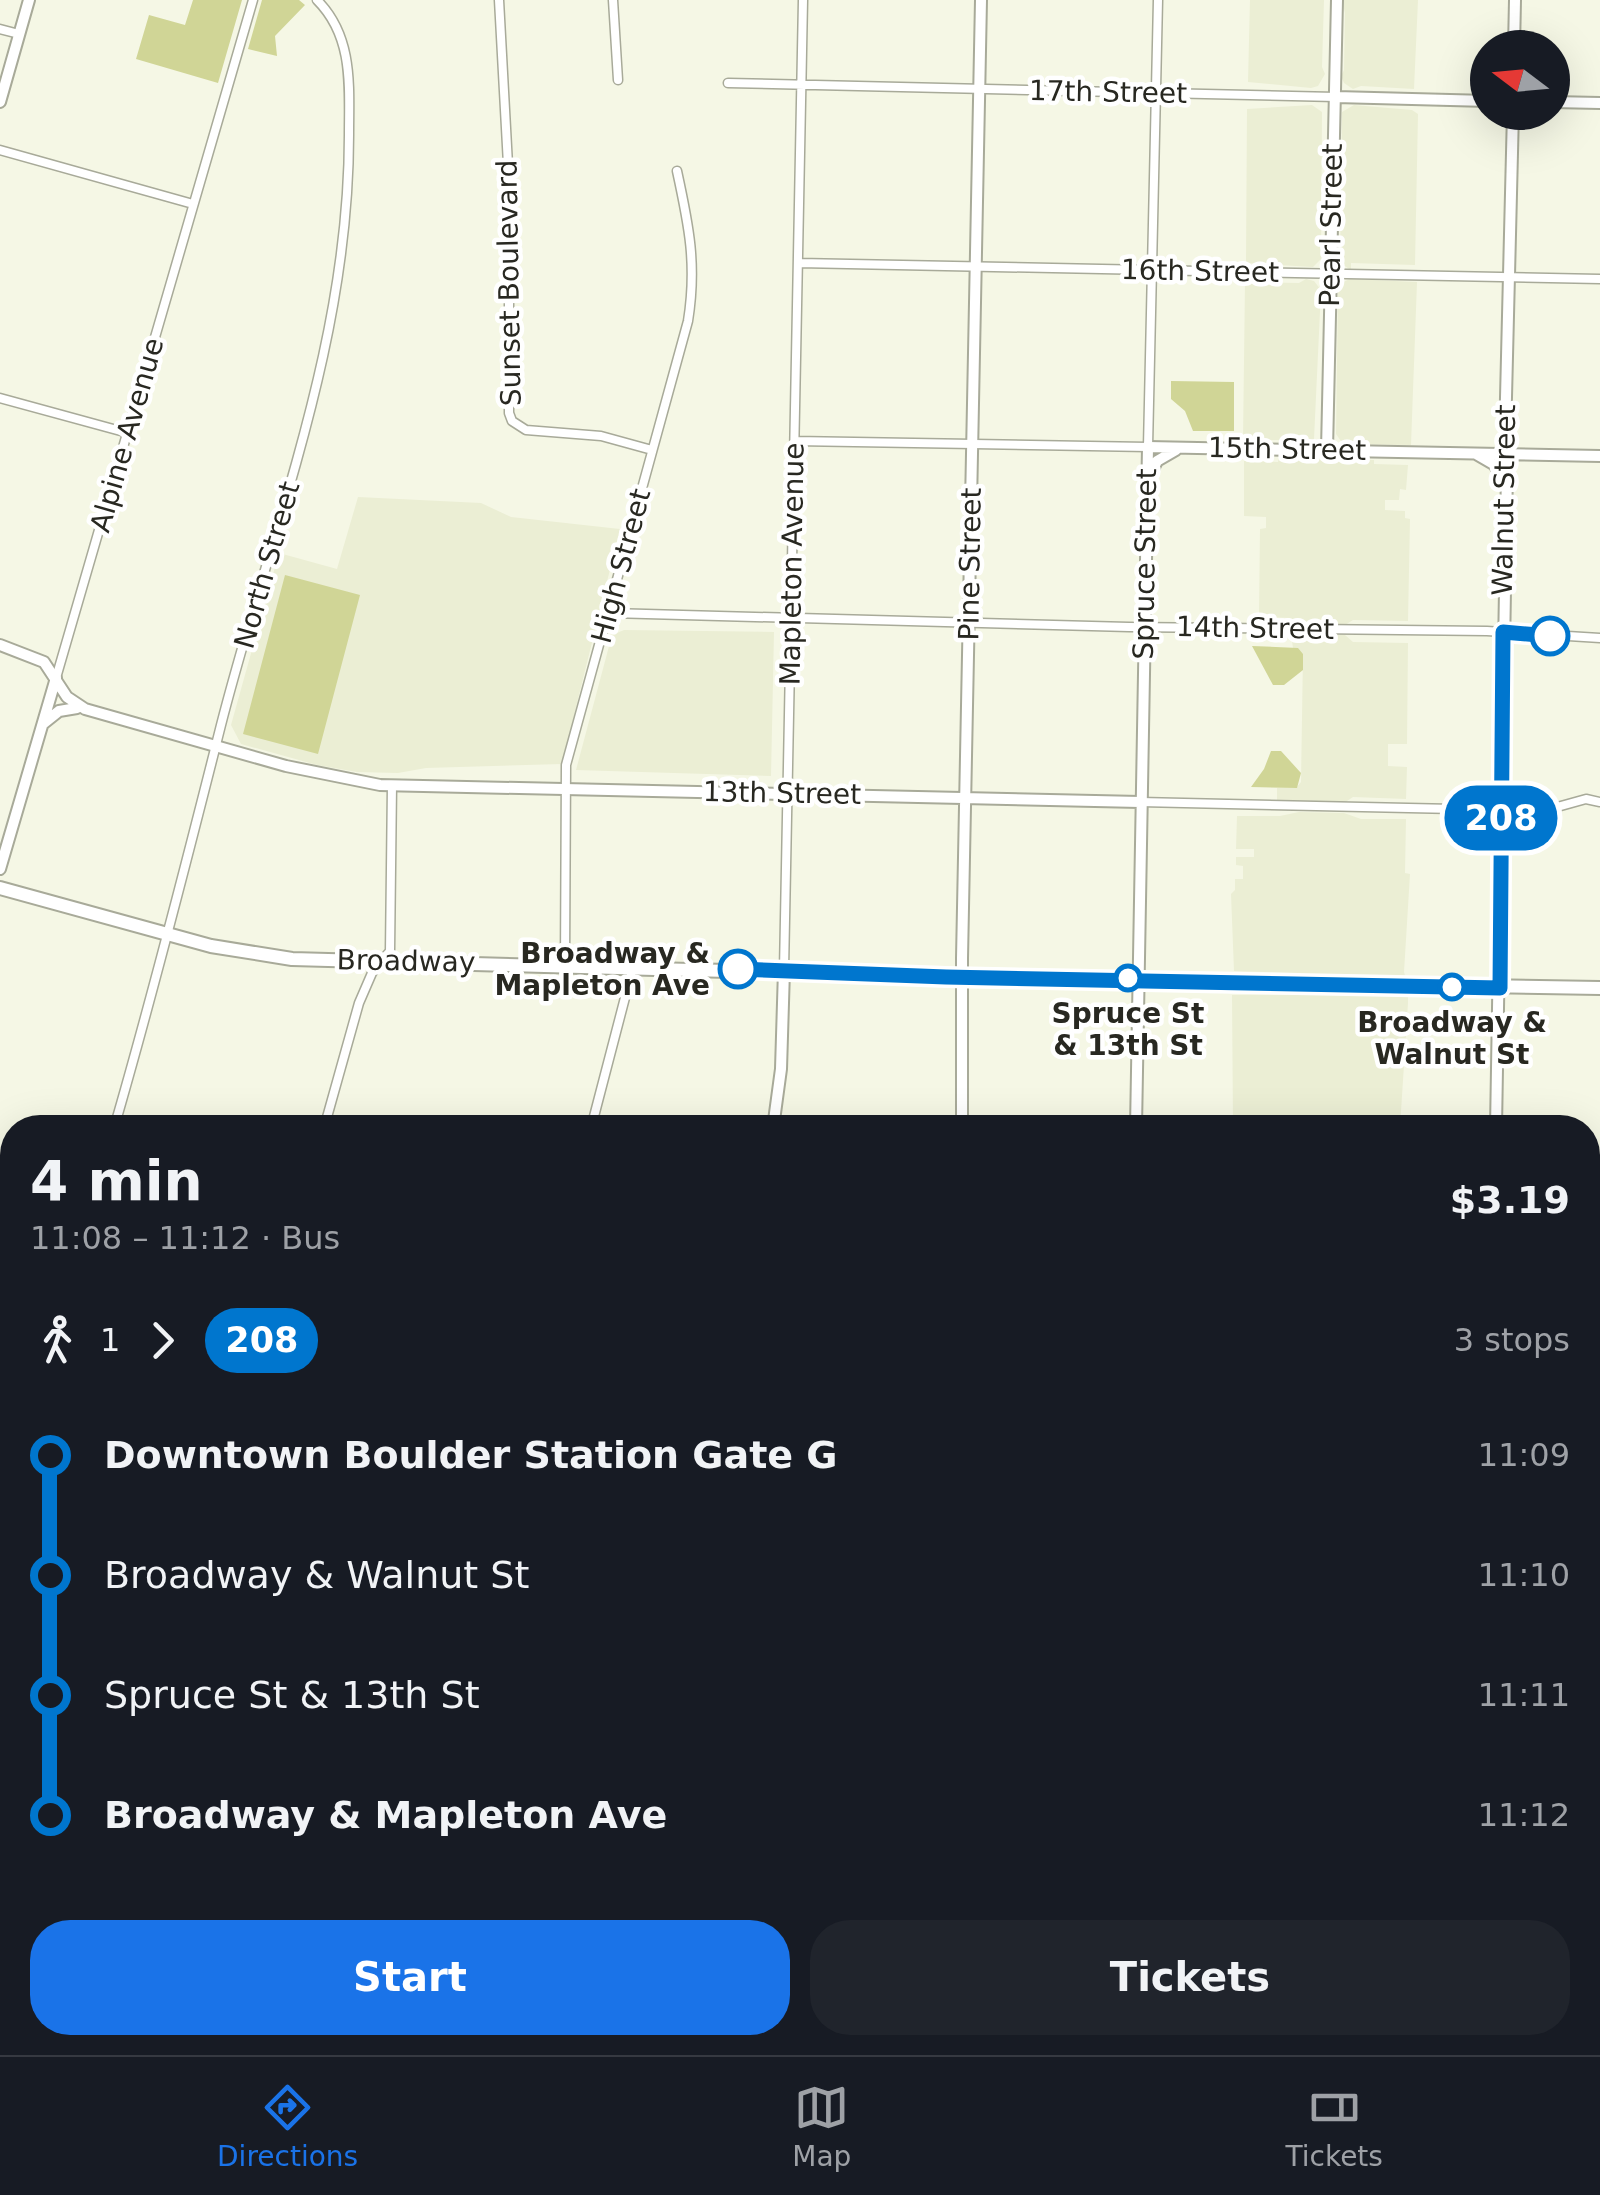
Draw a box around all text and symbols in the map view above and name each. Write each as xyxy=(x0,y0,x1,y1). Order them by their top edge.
north arrow xyxy=(1470,30,1570,130)
map controls xyxy=(1470,30,1570,130)
street label: 17th Street xyxy=(1029,74,1187,110)
street label: Pearl Street xyxy=(1313,143,1349,307)
street label: Sunset Boulevard xyxy=(490,159,528,407)
street label: 16th Street xyxy=(1121,253,1279,289)
street label: Alpine Avenue xyxy=(84,334,170,536)
street label: Walnut Street xyxy=(1486,404,1522,596)
street label: 15th Street xyxy=(1208,431,1366,467)
street label: Mapleton Avenue xyxy=(773,442,811,686)
street label: Spruce Street xyxy=(1127,468,1163,660)
street label: North Street xyxy=(227,478,307,652)
street label: High Street xyxy=(585,485,657,647)
street label: Pine Street xyxy=(952,487,988,641)
street label: 14th Street xyxy=(1176,610,1334,646)
unlabelled marker xyxy=(1531,617,1569,655)
street label: 13th Street xyxy=(703,775,861,811)
line badge: 208 xyxy=(1444,786,1558,850)
text: 208 xyxy=(1464,798,1538,838)
place label: Broadway & Mapleton Ave xyxy=(494,937,710,1002)
street label: Broadway xyxy=(336,943,476,979)
marker: Broadway & Mapleton Ave xyxy=(719,950,757,988)
marker: Spruce St & 13th St xyxy=(1115,965,1141,991)
marker: Broadway & Walnut St xyxy=(1439,974,1465,1000)
place label: Spruce St & 13th St xyxy=(1052,997,1204,1062)
place label: Broadway & Walnut St xyxy=(1357,1006,1547,1071)
text: 4 min xyxy=(30,1149,203,1213)
text: $3.19 xyxy=(1450,1178,1570,1222)
text: 11:08 – 11:12 · Bus xyxy=(30,1219,340,1257)
icon: walk xyxy=(30,1313,85,1368)
icon: forward xyxy=(135,1313,190,1368)
text: 208 xyxy=(225,1320,298,1360)
text: 1 xyxy=(100,1321,120,1359)
text: 3 stops xyxy=(1454,1321,1570,1359)
text: Downtown Boulder Station Gate G xyxy=(104,1433,838,1477)
text: 11:09 xyxy=(1478,1436,1570,1474)
text: Broadway & Walnut St xyxy=(104,1553,529,1597)
text: 11:10 xyxy=(1478,1556,1570,1594)
text: Spruce St & 13th St xyxy=(104,1673,480,1717)
text: 11:11 xyxy=(1478,1676,1570,1714)
text: Broadway & Mapleton Ave xyxy=(104,1793,667,1837)
text: 11:12 xyxy=(1478,1796,1570,1834)
button: Start xyxy=(30,1920,790,2035)
button: Tickets xyxy=(810,1920,1570,2035)
tab: Directions xyxy=(217,2080,358,2173)
tab: Map xyxy=(792,2080,851,2173)
tab: Tickets xyxy=(1286,2080,1383,2173)

